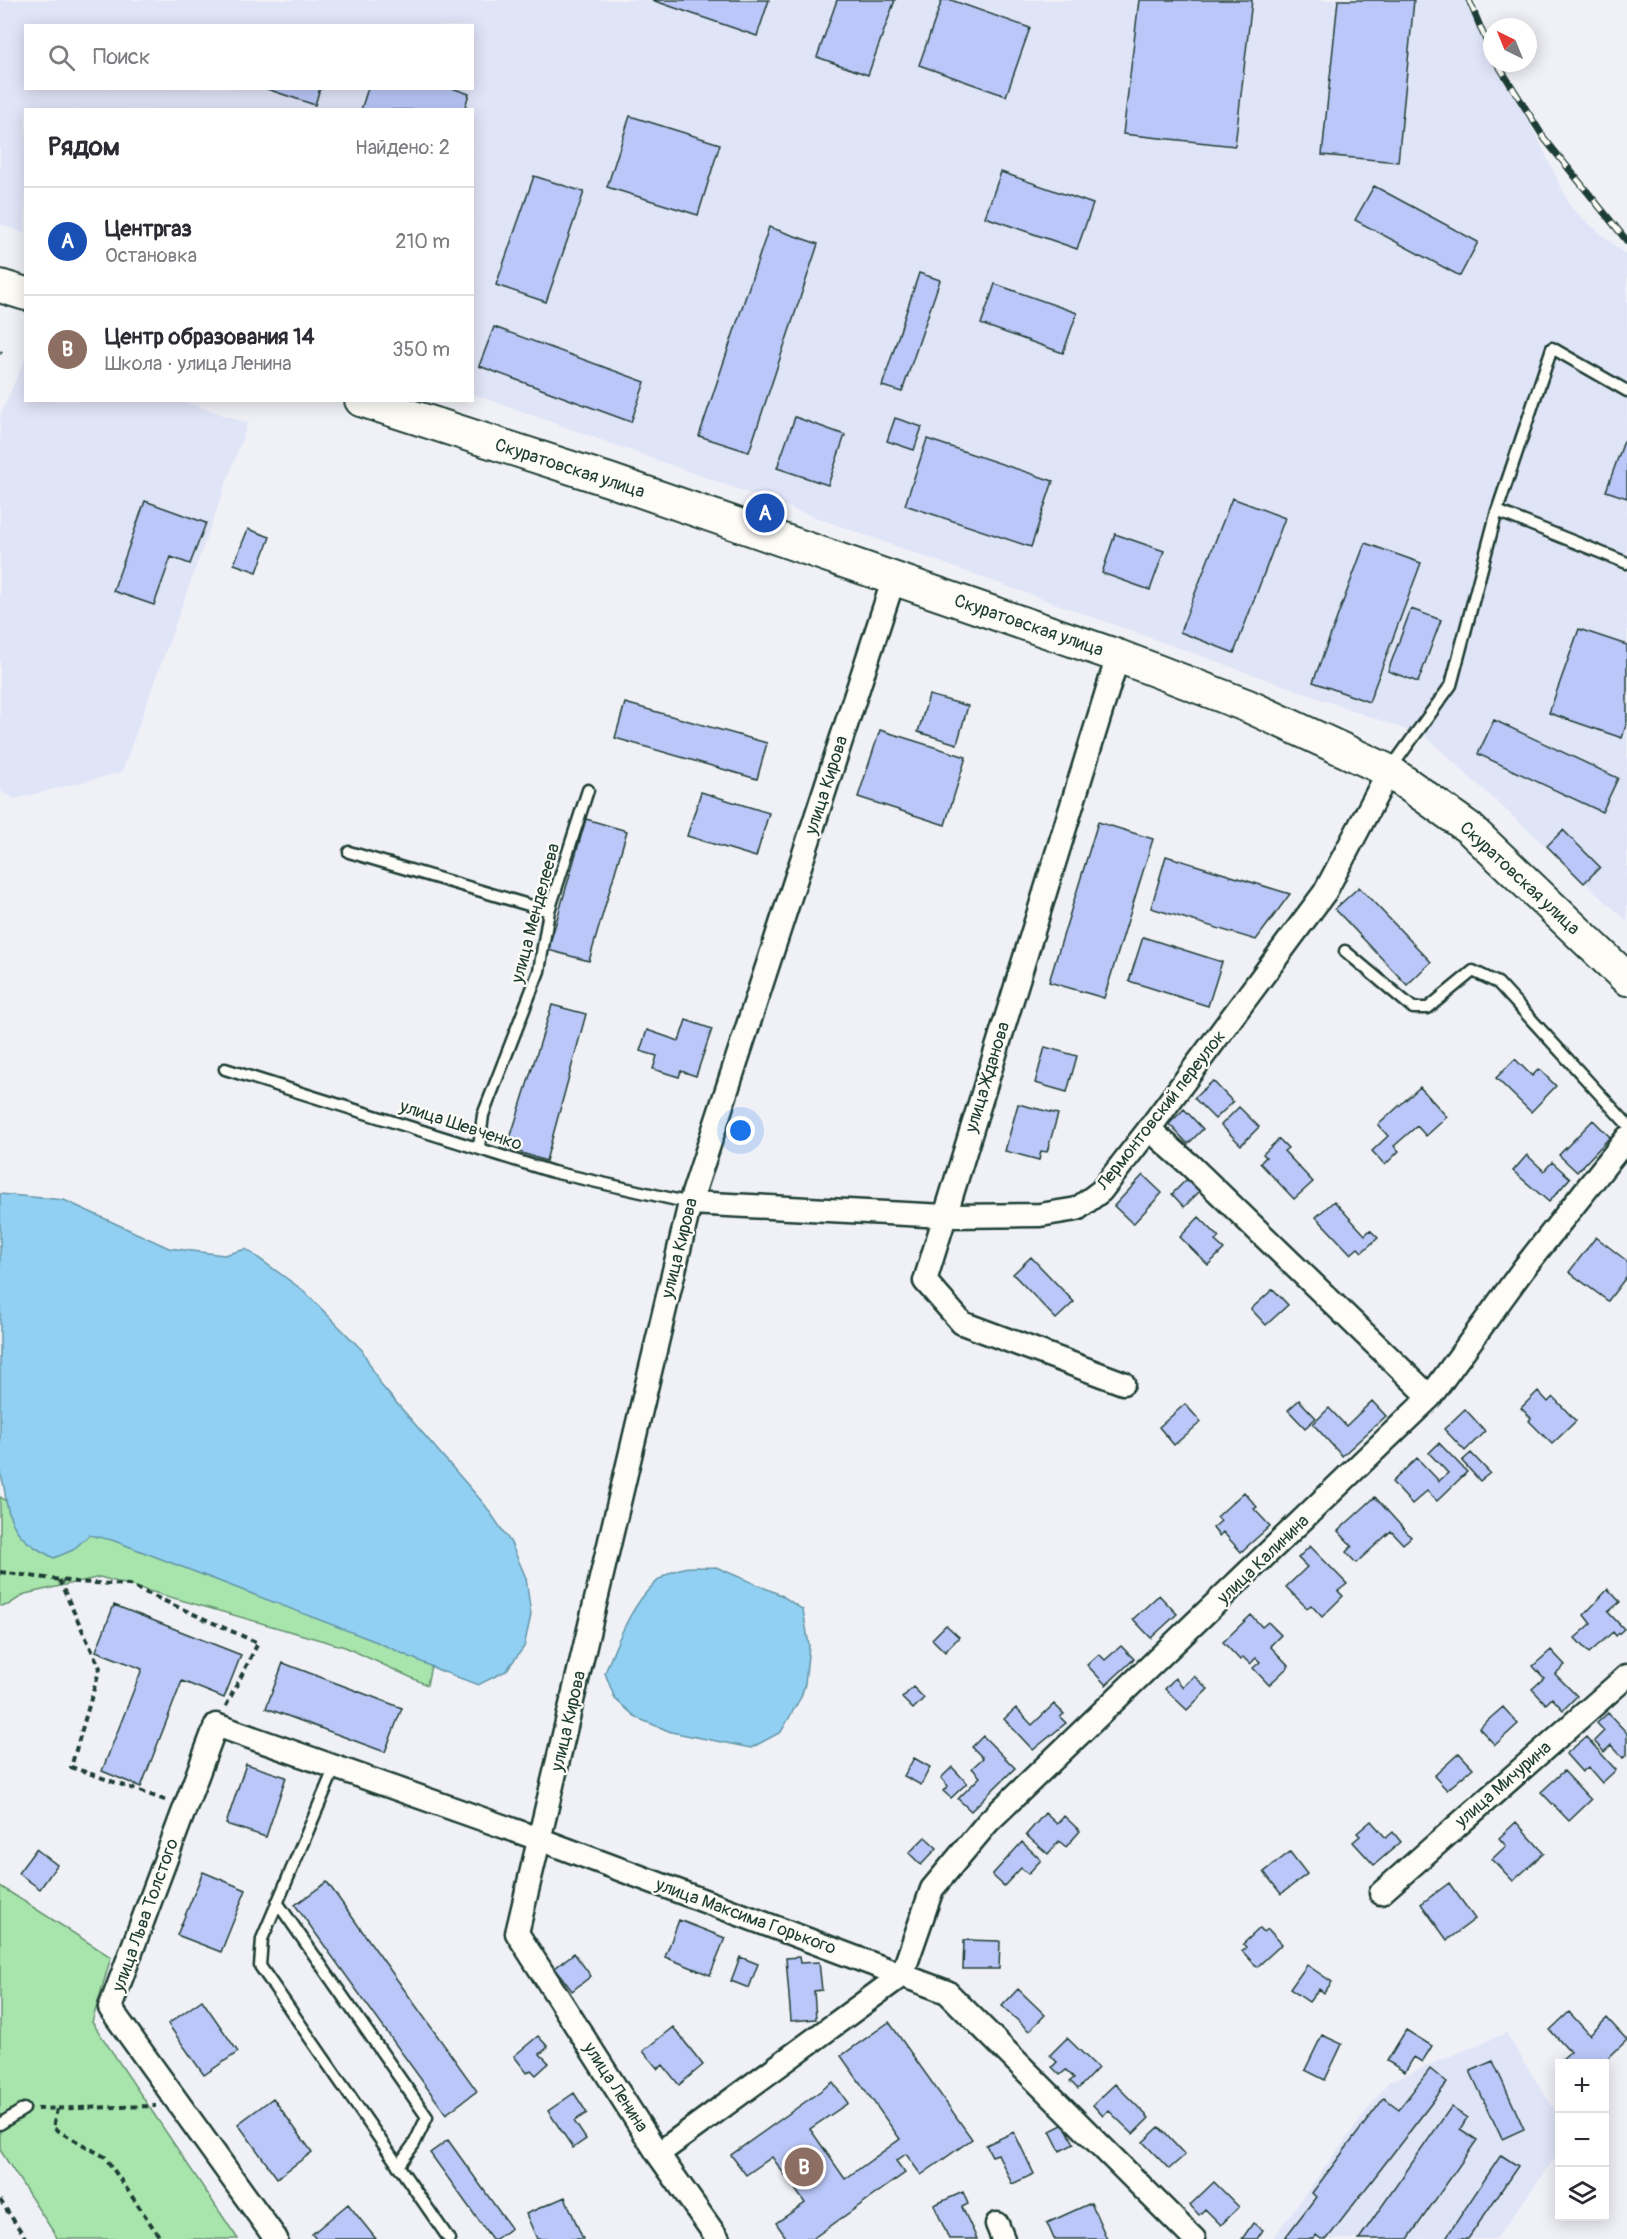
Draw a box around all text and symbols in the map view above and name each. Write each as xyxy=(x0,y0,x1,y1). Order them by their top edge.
north arrow xyxy=(1483,18,1537,72)
search box xyxy=(24,24,474,90)
icon: search xyxy=(45,41,78,74)
text: Поиск xyxy=(93,43,150,71)
text: Рядом xyxy=(48,131,120,163)
text: Найдено: 2 xyxy=(355,135,450,160)
text: Центргаз xyxy=(105,215,192,243)
text: A xyxy=(61,229,74,254)
text: 210 m xyxy=(395,229,450,254)
text: Остановка xyxy=(105,243,197,268)
text: Центр образования 14 xyxy=(105,323,314,351)
text: B xyxy=(62,337,73,362)
text: 350 m xyxy=(392,337,450,362)
text: Школа · улица Ленина xyxy=(105,351,292,376)
street label: Скуратовская улица xyxy=(492,433,648,504)
pin: A xyxy=(746,490,784,536)
street label: Скуратовская улица xyxy=(951,589,1107,662)
street label: улица Кирова xyxy=(799,733,853,838)
street label: Скуратовская улица xyxy=(1455,817,1585,940)
street label: улица Менделеева xyxy=(506,841,565,986)
street label: улица Жданова xyxy=(959,1019,1015,1136)
street label: Лермонтовский переулок xyxy=(1091,1026,1231,1196)
street label: улица Шевченко xyxy=(396,1095,525,1156)
your location xyxy=(726,1116,755,1145)
street label: улица Кирова xyxy=(656,1196,703,1302)
street label: улица Калинина xyxy=(1212,1510,1314,1610)
street label: улица Кирова xyxy=(546,1669,591,1775)
street label: улица Мичурина xyxy=(1450,1736,1556,1833)
street label: улица Льва Толстого xyxy=(107,1835,184,1996)
street label: улица Максима Горького xyxy=(651,1873,840,1960)
street label: улица Ленина xyxy=(577,2037,653,2137)
map controls xyxy=(1555,2059,1609,2221)
button: + xyxy=(1555,2059,1609,2113)
button: − xyxy=(1555,2113,1609,2167)
pin: B xyxy=(784,2144,824,2190)
button: layers xyxy=(1555,2167,1609,2221)

